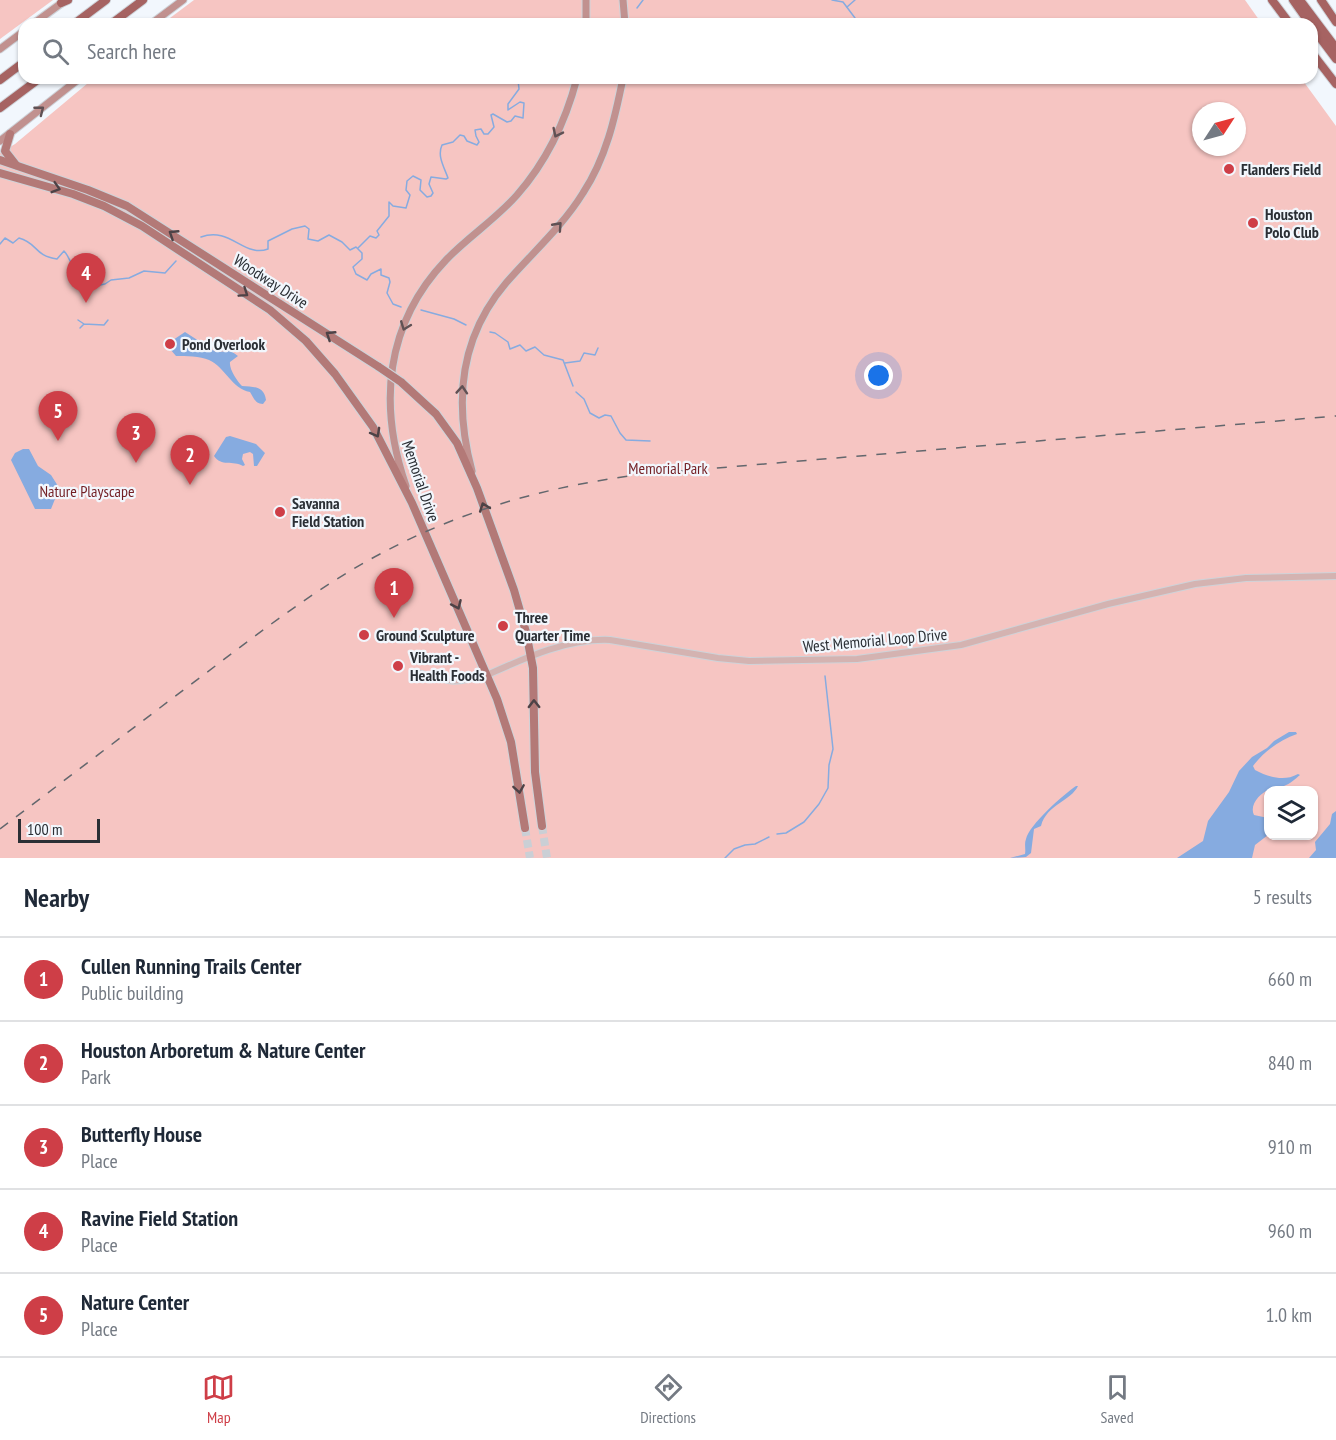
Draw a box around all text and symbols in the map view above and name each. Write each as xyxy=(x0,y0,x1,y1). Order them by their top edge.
search box xyxy=(18,18,1318,84)
icon: search xyxy=(39,35,72,68)
text: Search here xyxy=(87,37,176,65)
north arrow xyxy=(1192,102,1246,156)
one-way arrow xyxy=(33,106,44,117)
one-way arrow xyxy=(552,126,564,137)
place label: Flanders Field xyxy=(1241,159,1321,179)
marker: Flanders Field xyxy=(1222,162,1236,176)
one-way arrow xyxy=(50,181,61,194)
place label: Houston Polo Club xyxy=(1265,204,1319,242)
marker: Houston Polo Club xyxy=(1246,216,1260,230)
one-way arrow xyxy=(551,222,562,233)
one-way arrow xyxy=(169,231,180,242)
street label: Woodway Drive xyxy=(230,250,312,312)
pin: 4 xyxy=(66,254,106,303)
one-way arrow xyxy=(238,286,249,297)
one-way arrow xyxy=(399,320,412,331)
one-way arrow xyxy=(326,331,336,343)
place label: Pond Overlook xyxy=(182,334,265,354)
marker: Pond Overlook xyxy=(163,337,177,351)
your location xyxy=(864,361,893,390)
one-way arrow xyxy=(456,386,469,395)
pin: 5 xyxy=(38,392,78,441)
pin: 3 xyxy=(116,414,156,463)
one-way arrow xyxy=(369,427,380,438)
pin: 2 xyxy=(170,436,210,485)
street label: Memorial Drive xyxy=(398,438,444,524)
park label: Memorial Park xyxy=(628,458,708,478)
park label: Nature Playscape xyxy=(39,481,135,501)
place label: Savanna Field Station xyxy=(292,493,364,531)
one-way arrow xyxy=(478,502,491,513)
marker: Savanna Field Station xyxy=(273,505,287,519)
pin: 1 xyxy=(374,568,414,618)
one-way arrow xyxy=(450,599,462,610)
place label: Three Quarter Time xyxy=(515,607,590,645)
marker: Three Quarter Time xyxy=(496,619,510,633)
street label: West Memorial Loop Drive xyxy=(802,624,948,656)
place label: Ground Sculpture xyxy=(376,625,475,645)
marker: Ground Sculpture xyxy=(357,628,371,642)
place label: Vibrant - Health Foods xyxy=(409,647,485,685)
marker: Vibrant - Health Foods xyxy=(391,659,405,673)
one-way arrow xyxy=(528,700,540,709)
one-way arrow xyxy=(513,784,525,794)
map controls xyxy=(1264,786,1318,840)
button: layers xyxy=(1264,786,1318,840)
scale bar xyxy=(18,816,100,844)
text: 100 m xyxy=(27,819,62,839)
text: Nearby xyxy=(24,881,89,914)
text: 5 results xyxy=(1253,884,1312,910)
text: Cullen Running Trails Center xyxy=(81,952,302,980)
text: 1 xyxy=(39,966,48,992)
text: 660 m xyxy=(1268,966,1312,992)
text: Public building xyxy=(81,980,184,1006)
text: Houston Arboretum & Nature Center xyxy=(81,1036,366,1064)
text: 2 xyxy=(39,1050,48,1076)
text: 840 m xyxy=(1268,1050,1312,1076)
text: Park xyxy=(81,1064,111,1090)
text: Butterfly House xyxy=(81,1120,202,1148)
text: 3 xyxy=(39,1134,48,1160)
text: 910 m xyxy=(1268,1134,1312,1160)
text: Place xyxy=(81,1148,118,1174)
text: Ravine Field Station xyxy=(81,1204,238,1232)
text: 4 xyxy=(39,1218,48,1244)
text: 960 m xyxy=(1268,1218,1312,1244)
text: Place xyxy=(81,1232,118,1258)
text: Nature Center xyxy=(81,1288,189,1316)
text: 5 xyxy=(39,1302,48,1328)
text: 1.0 km xyxy=(1265,1302,1312,1328)
text: Place xyxy=(81,1316,118,1342)
tab: Map xyxy=(202,1371,235,1427)
tab: Directions xyxy=(640,1371,696,1427)
tab: Saved xyxy=(1101,1371,1134,1427)

